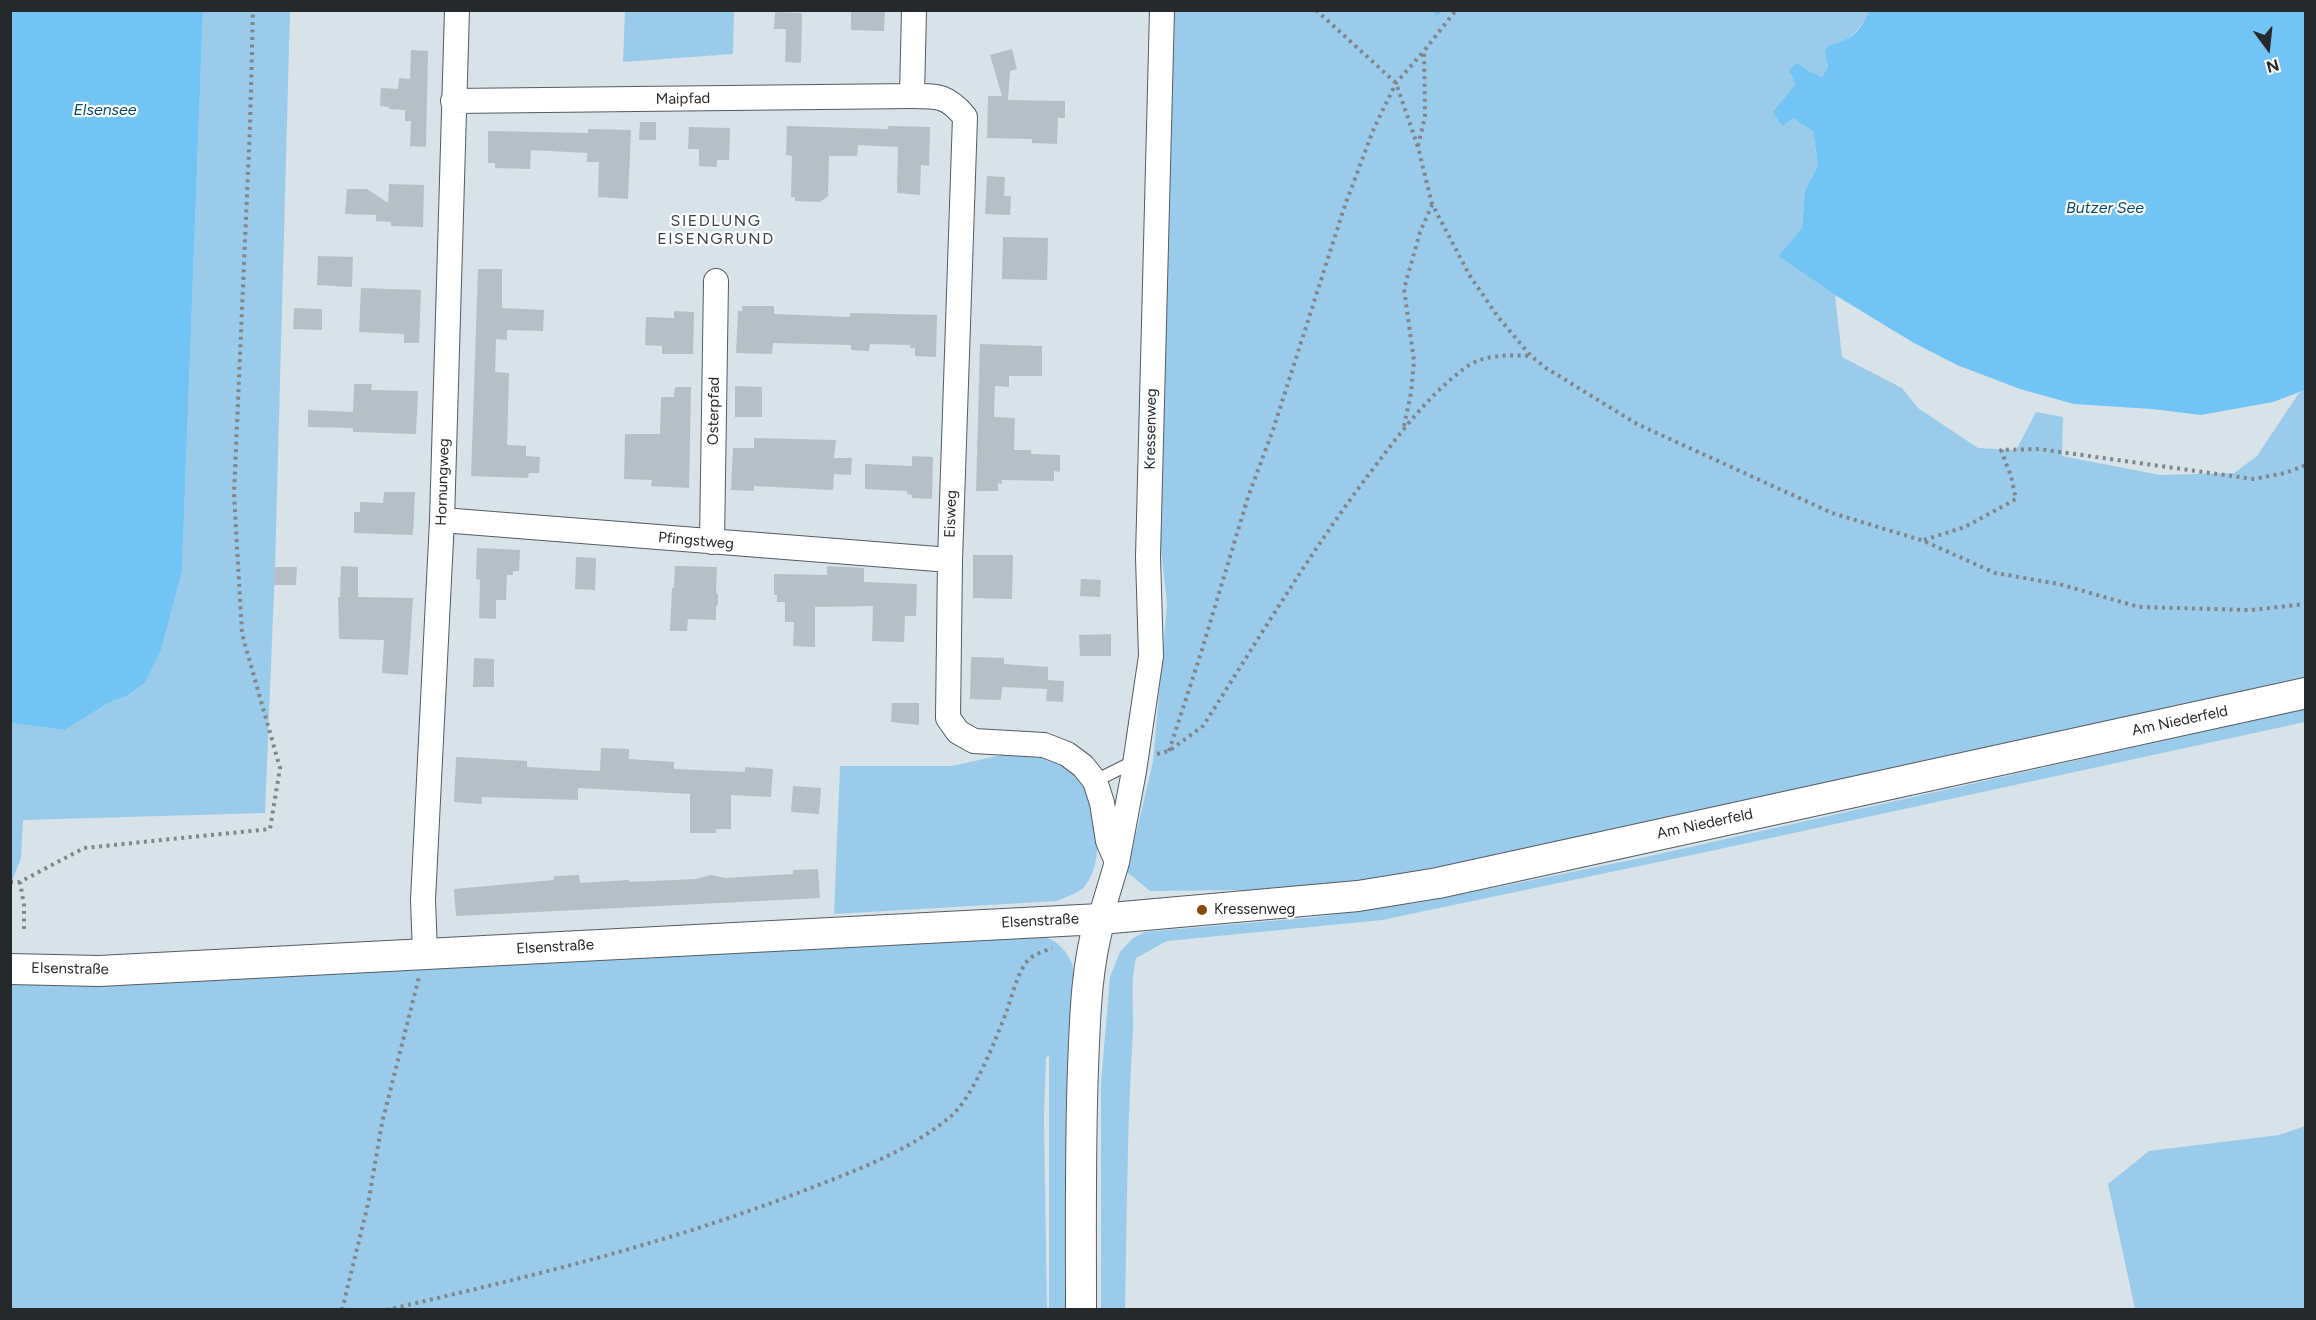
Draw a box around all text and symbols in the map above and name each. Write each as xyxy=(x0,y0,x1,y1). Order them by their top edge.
north arrow xyxy=(2238,18,2298,78)
text: N xyxy=(2264,55,2281,77)
street label: Maipfad xyxy=(656,90,710,108)
water label: Elsensee xyxy=(73,100,137,120)
water label: Butzer See xyxy=(2066,198,2144,218)
district label: SIEDLUNG EISENGRUND xyxy=(657,211,775,249)
street label: Osterpfad xyxy=(704,377,724,445)
street label: Kressenweg xyxy=(1141,388,1161,470)
street label: Hornungweg xyxy=(432,438,454,526)
street label: Eisweg xyxy=(941,490,961,538)
street label: Pfingstweg xyxy=(657,529,735,553)
street label: Am Niederfeld xyxy=(2130,702,2230,740)
street label: Am Niederfeld xyxy=(1655,805,1755,843)
place label: Kressenweg xyxy=(1214,901,1295,919)
marker: Kressenweg xyxy=(1195,903,1209,917)
street label: Elsenstraße xyxy=(1001,910,1079,932)
street label: Elsenstraße xyxy=(516,936,594,958)
street label: Elsenstraße xyxy=(31,959,109,979)

